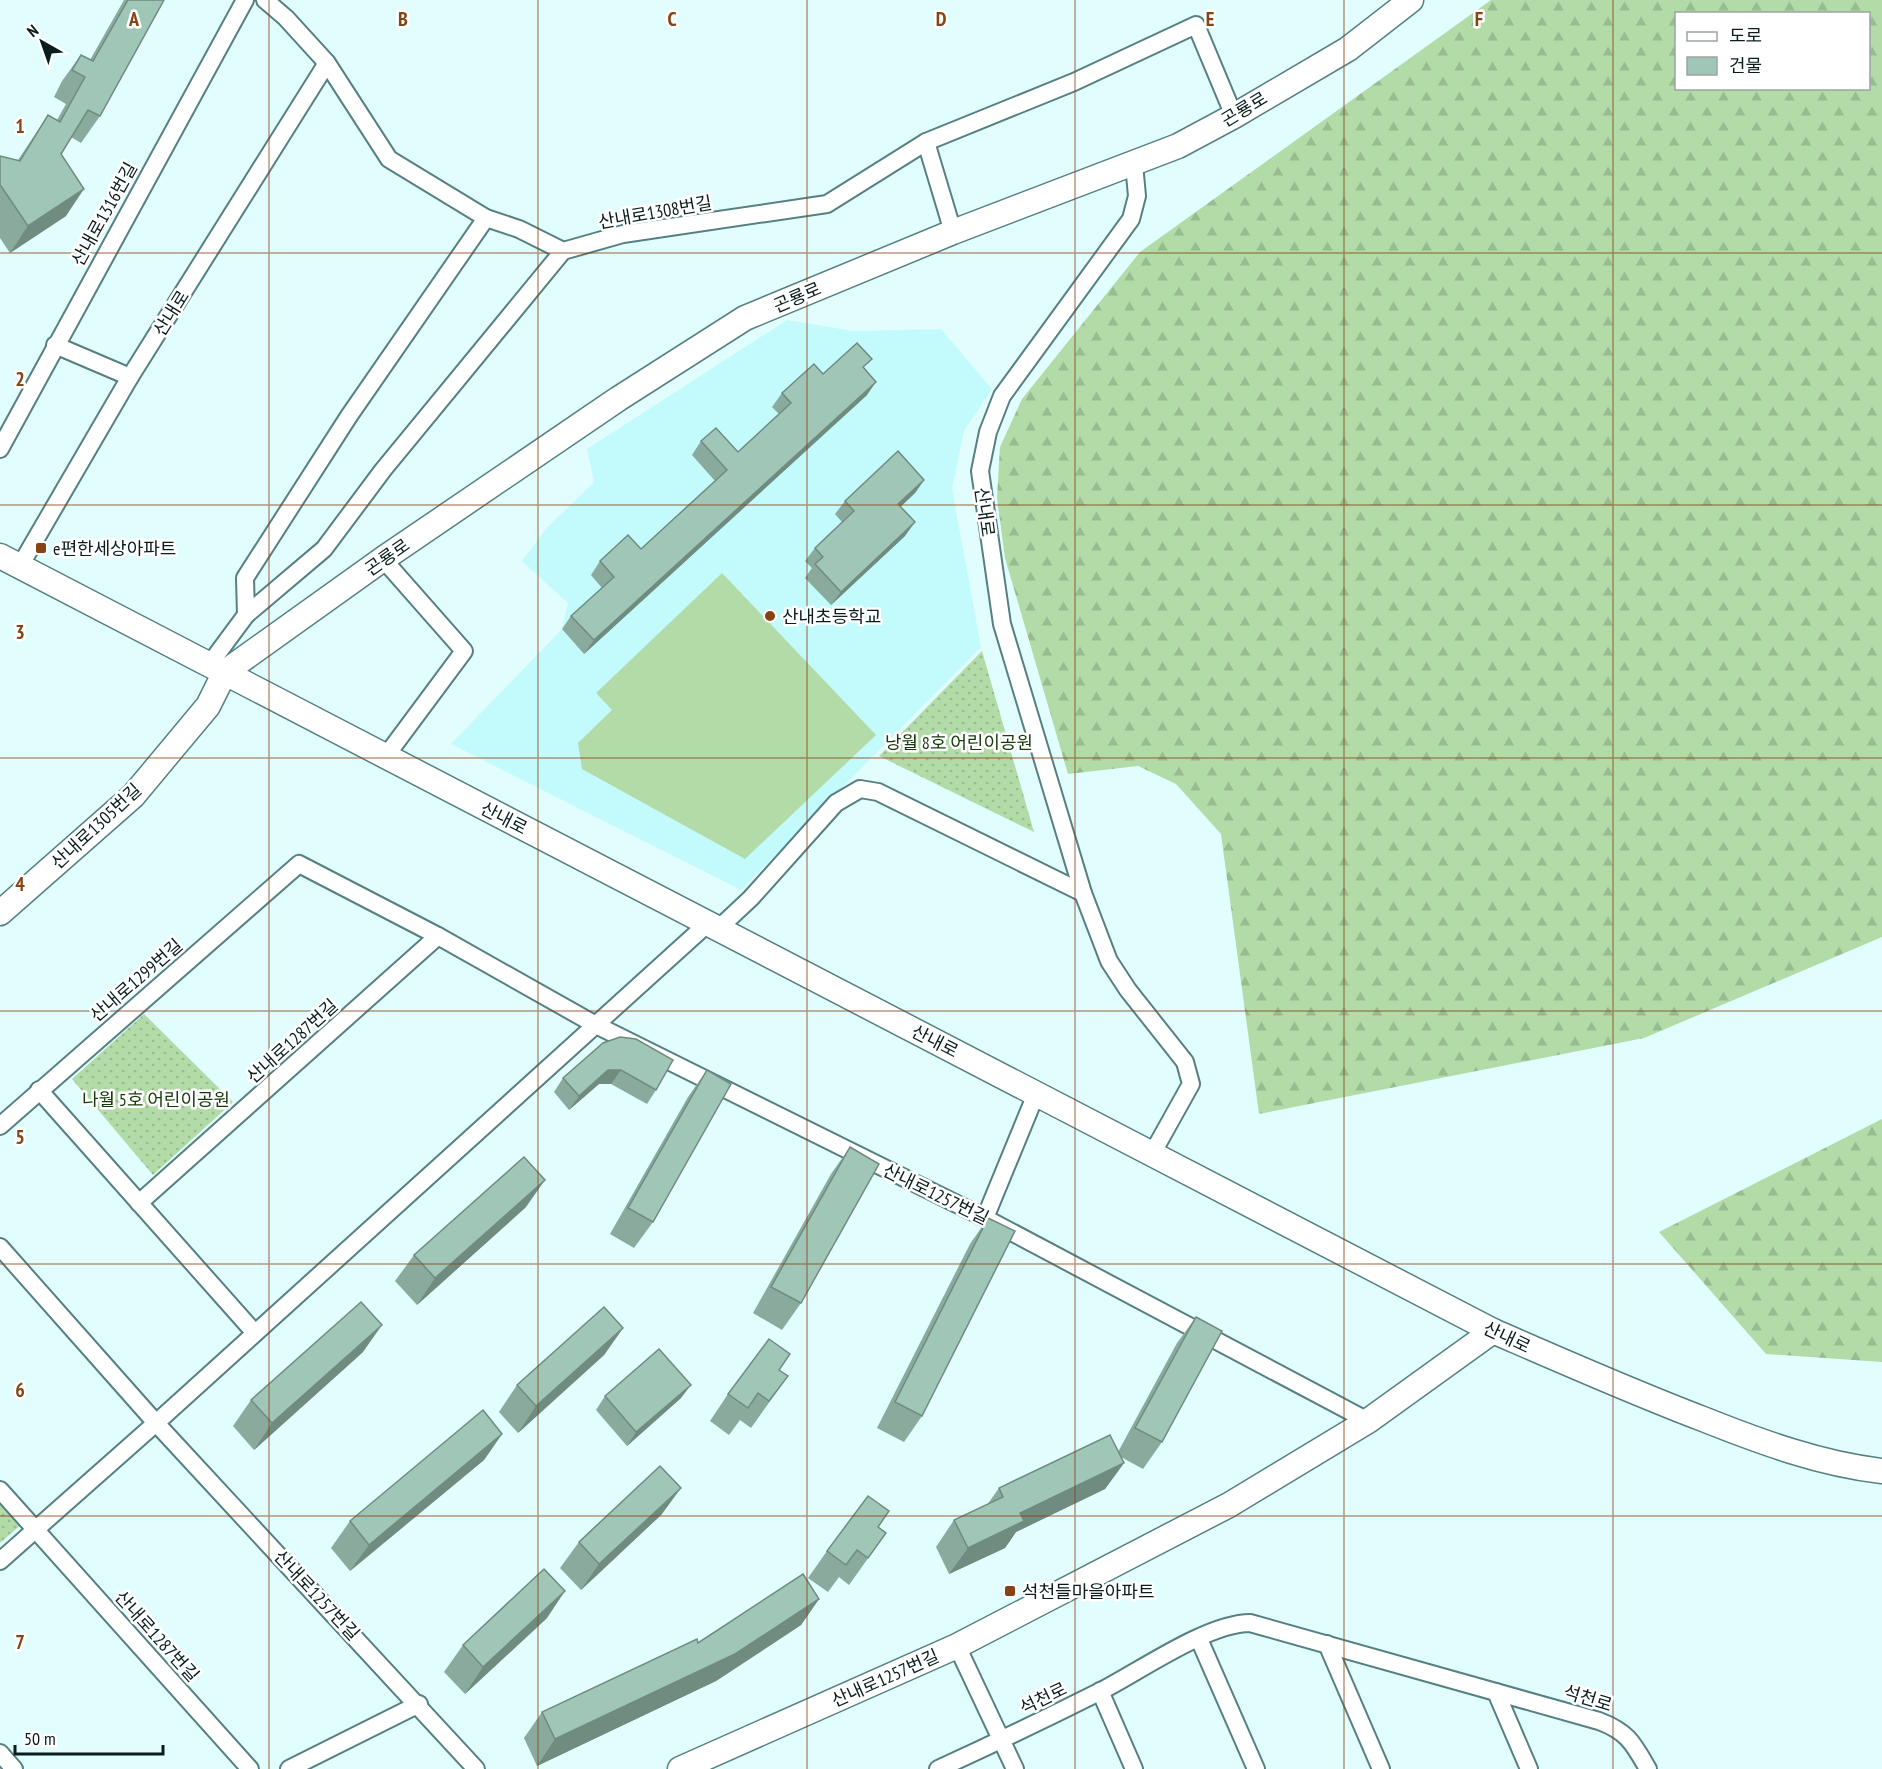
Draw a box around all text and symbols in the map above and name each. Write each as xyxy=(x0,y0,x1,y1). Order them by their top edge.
text: A xyxy=(128,6,140,32)
text: B xyxy=(398,6,408,32)
text: C xyxy=(667,6,677,32)
text: D xyxy=(936,6,947,32)
text: E xyxy=(1206,6,1214,32)
text: F xyxy=(1475,6,1483,32)
north arrow xyxy=(12,12,72,72)
legend xyxy=(1675,12,1870,90)
text: N xyxy=(23,20,42,41)
text: 도로 xyxy=(1729,24,1762,47)
text: 건물 xyxy=(1729,54,1762,77)
street label: 곤룡로 xyxy=(1217,86,1271,132)
text: 1 xyxy=(15,113,25,139)
street label: 산내로1316번길 xyxy=(66,158,142,270)
street label: 산내로1308번길 xyxy=(596,191,714,233)
street label: 곤룡로 xyxy=(770,277,824,317)
street label: 산내로 xyxy=(148,286,194,340)
text: 2 xyxy=(15,366,25,392)
street label: 산내로 xyxy=(970,486,1000,538)
street label: 곤룡로 xyxy=(360,533,414,581)
place label: e편한세상아파트 xyxy=(53,537,176,560)
marker: e편한세상아파트 xyxy=(34,541,48,555)
place label: 산내초등학교 xyxy=(782,605,881,628)
marker: 산내초등학교 xyxy=(763,609,777,623)
text: 3 xyxy=(15,619,25,645)
park label: 낭월 8호 어린이공원 xyxy=(885,731,1033,754)
street label: 산내로1305번길 xyxy=(46,778,146,874)
street label: 산내로 xyxy=(477,796,531,840)
text: 4 xyxy=(15,871,25,897)
street label: 산내로1299번길 xyxy=(85,934,187,1026)
street label: 산내로1287번길 xyxy=(241,994,343,1088)
street label: 산내로 xyxy=(908,1019,962,1063)
park label: 나월 5호 어린이공원 xyxy=(82,1088,230,1111)
text: 5 xyxy=(15,1124,25,1150)
street label: 산내로1257번길 xyxy=(879,1158,993,1230)
street label: 산내로 xyxy=(1480,1316,1534,1358)
text: 6 xyxy=(15,1377,25,1403)
street label: 산내로1257번길 xyxy=(269,1545,365,1645)
place label: 석천들마을아파트 xyxy=(1022,1580,1154,1603)
marker: 석천들마을아파트 xyxy=(1003,1584,1017,1598)
street label: 산내로1287번길 xyxy=(110,1585,204,1687)
text: 7 xyxy=(15,1629,25,1655)
street label: 산내로1257번길 xyxy=(828,1644,942,1712)
street label: 석천로 xyxy=(1016,1677,1070,1719)
street label: 석천로 xyxy=(1561,1680,1615,1716)
scale bar xyxy=(15,1718,164,1756)
text: 50 m xyxy=(24,1727,56,1750)

